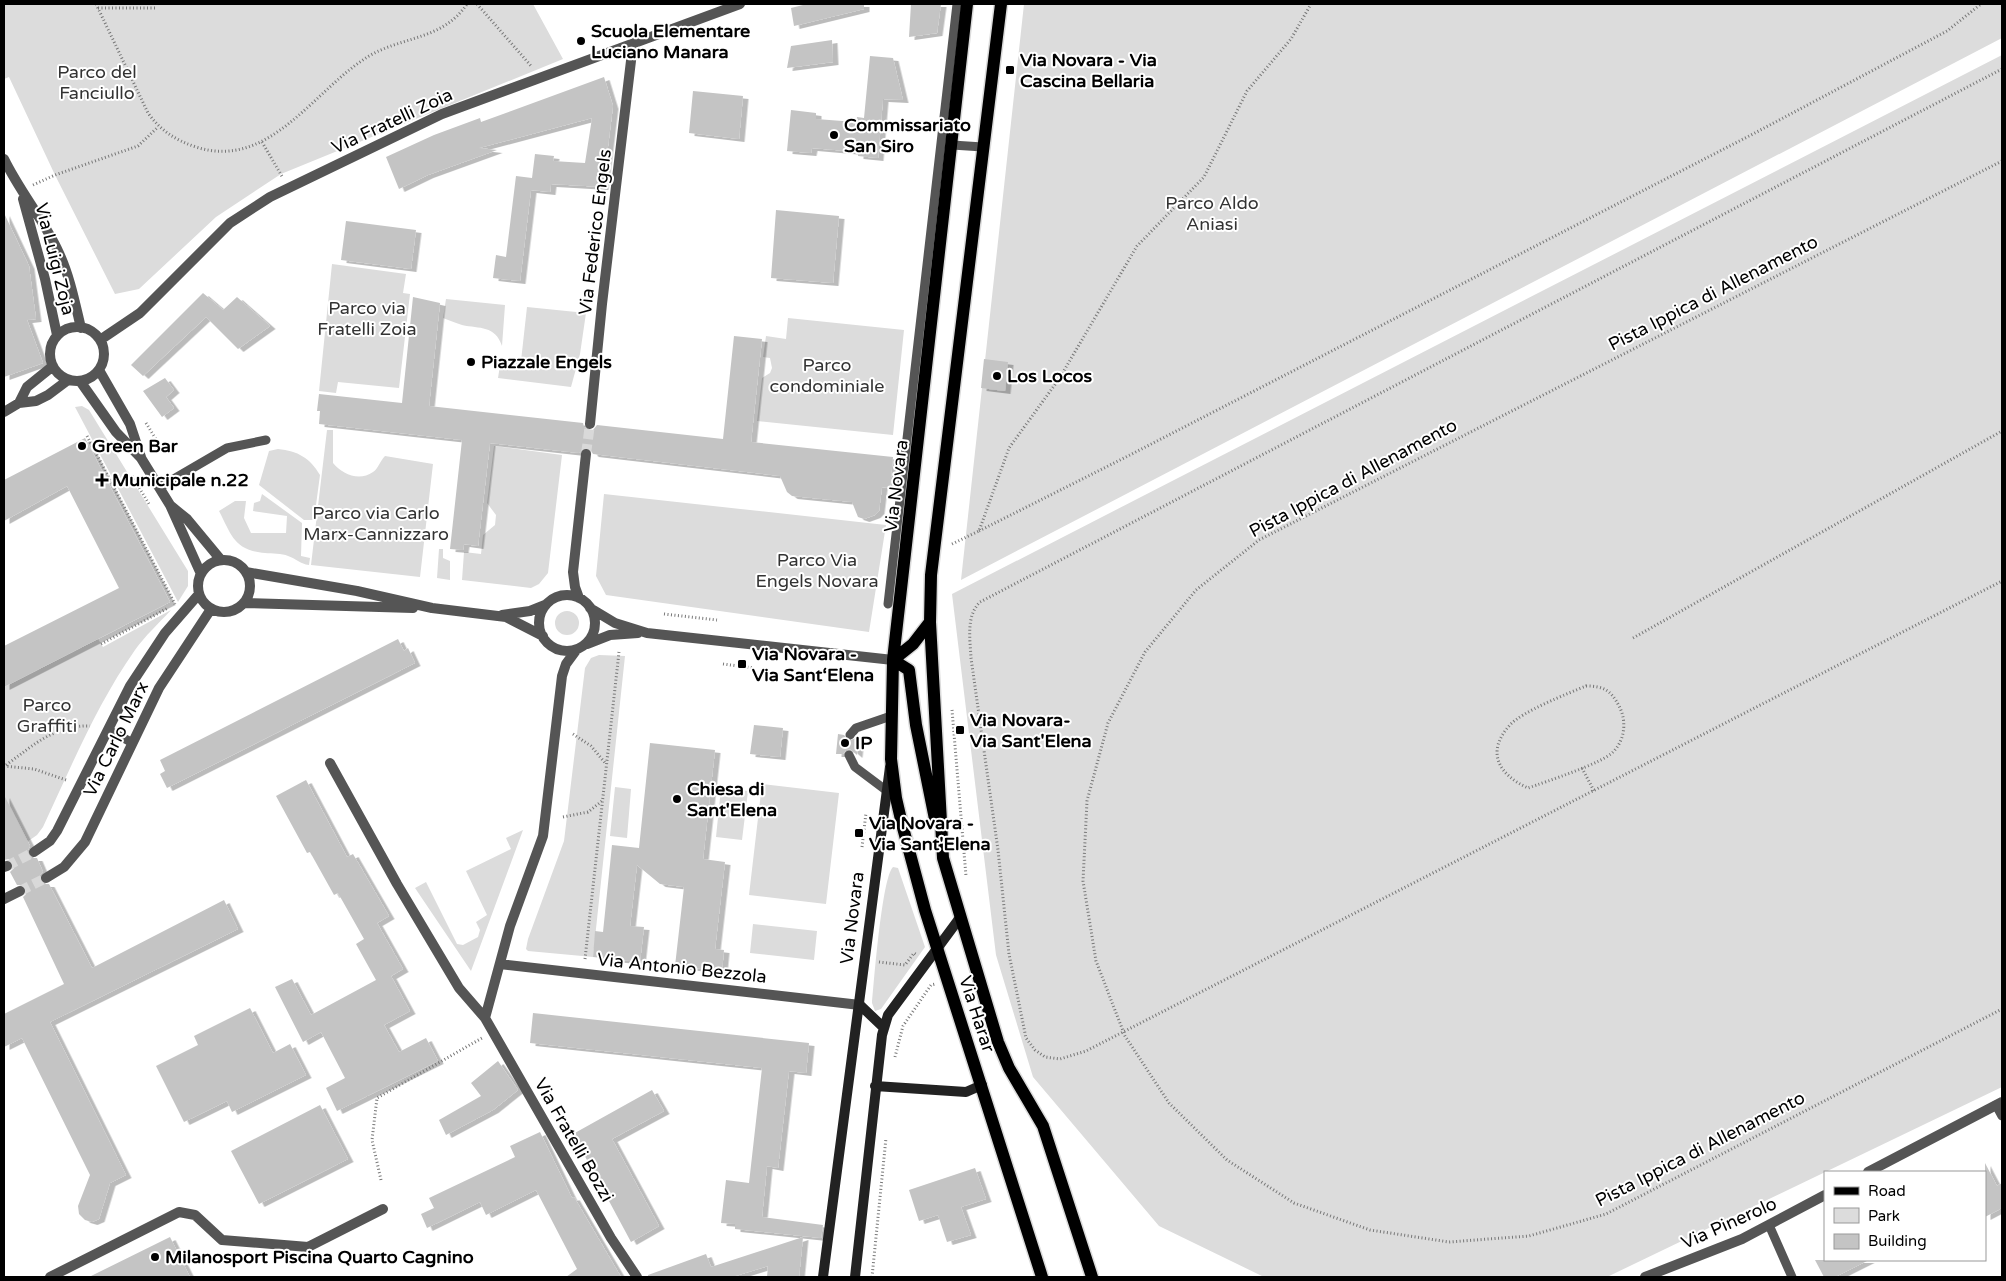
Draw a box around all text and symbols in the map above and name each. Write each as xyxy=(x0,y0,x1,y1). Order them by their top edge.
place label: Scuola Elementare Luciano Manara xyxy=(591,20,750,63)
marker: Scuola Elementare Luciano Manara xyxy=(575,35,587,47)
place label: Via Novara - Via Cascina Bellaria xyxy=(1020,49,1157,92)
park label: Parco del Fanciullo xyxy=(57,61,137,104)
marker: Via Novara - Via Cascina Bellaria xyxy=(1004,64,1016,76)
street label: Via Fratelli Zoia xyxy=(328,83,456,159)
place label: Commissariato San Siro xyxy=(844,114,971,157)
marker: Commissariato San Siro xyxy=(828,129,840,141)
street label: Via Federico Engels xyxy=(574,148,616,316)
park label: Parco Aldo Aniasi xyxy=(1165,192,1259,235)
street label: Via Luigi Zoja xyxy=(30,201,80,317)
street label: Pista Ippica di Allenamento xyxy=(1604,230,1822,356)
park label: Parco via Fratelli Zoia xyxy=(317,297,417,340)
place label: Piazzale Engels xyxy=(481,351,612,373)
park label: Parco condominiale xyxy=(770,354,884,397)
marker: Piazzale Engels xyxy=(465,356,477,368)
place label: Los Locos xyxy=(1007,365,1092,387)
marker: Los Locos xyxy=(991,370,1003,382)
street label: Pista Ippica di Allenamento xyxy=(1245,414,1461,542)
place label: Green Bar xyxy=(92,435,179,457)
street label: Via Novara xyxy=(879,438,913,534)
marker: Green Bar xyxy=(76,440,88,452)
place label: Municipale n.22 xyxy=(112,469,249,491)
marker: Municipale n.22 xyxy=(96,474,108,486)
park label: Parco via Carlo Marx-Cannizzaro xyxy=(303,502,449,545)
park label: Parco Via Engels Novara xyxy=(755,549,879,592)
place label: Via Novara - Via Sant‘Elena xyxy=(752,643,874,686)
marker: Via Novara - Via Sant‘Elena xyxy=(736,658,748,670)
street label: Via Carlo Marx xyxy=(79,678,153,800)
park label: Parco Graffiti xyxy=(17,694,77,737)
place label: Via Novara- Via Sant'Elena xyxy=(970,709,1092,752)
marker: Via Novara- Via Sant'Elena xyxy=(954,724,966,736)
place label: IP xyxy=(855,732,872,754)
marker: IP xyxy=(839,737,851,749)
place label: Chiesa di Sant'Elena xyxy=(687,778,777,821)
marker: Chiesa di Sant'Elena xyxy=(671,793,683,805)
place label: Via Novara - Via Sant'Elena xyxy=(869,812,991,855)
marker: Via Novara - Via Sant'Elena xyxy=(853,827,865,839)
street label: Via Novara xyxy=(835,870,869,966)
street label: Via Antonio Bezzola xyxy=(596,948,768,988)
street label: Via Harar xyxy=(954,973,1000,1055)
street label: Via Fratelli Bozzi xyxy=(530,1074,618,1206)
street label: Pista Ippica di Allenamento xyxy=(1591,1086,1809,1212)
legend xyxy=(1824,1171,1986,1261)
text: Road xyxy=(1868,1182,1906,1200)
street label: Via Pinerolo xyxy=(1678,1192,1780,1254)
text: Park xyxy=(1868,1207,1900,1225)
text: Building xyxy=(1868,1232,1927,1250)
place label: Milanosport Piscina Quarto Cagnino xyxy=(165,1246,474,1268)
marker: Milanosport Piscina Quarto Cagnino xyxy=(149,1251,161,1263)

